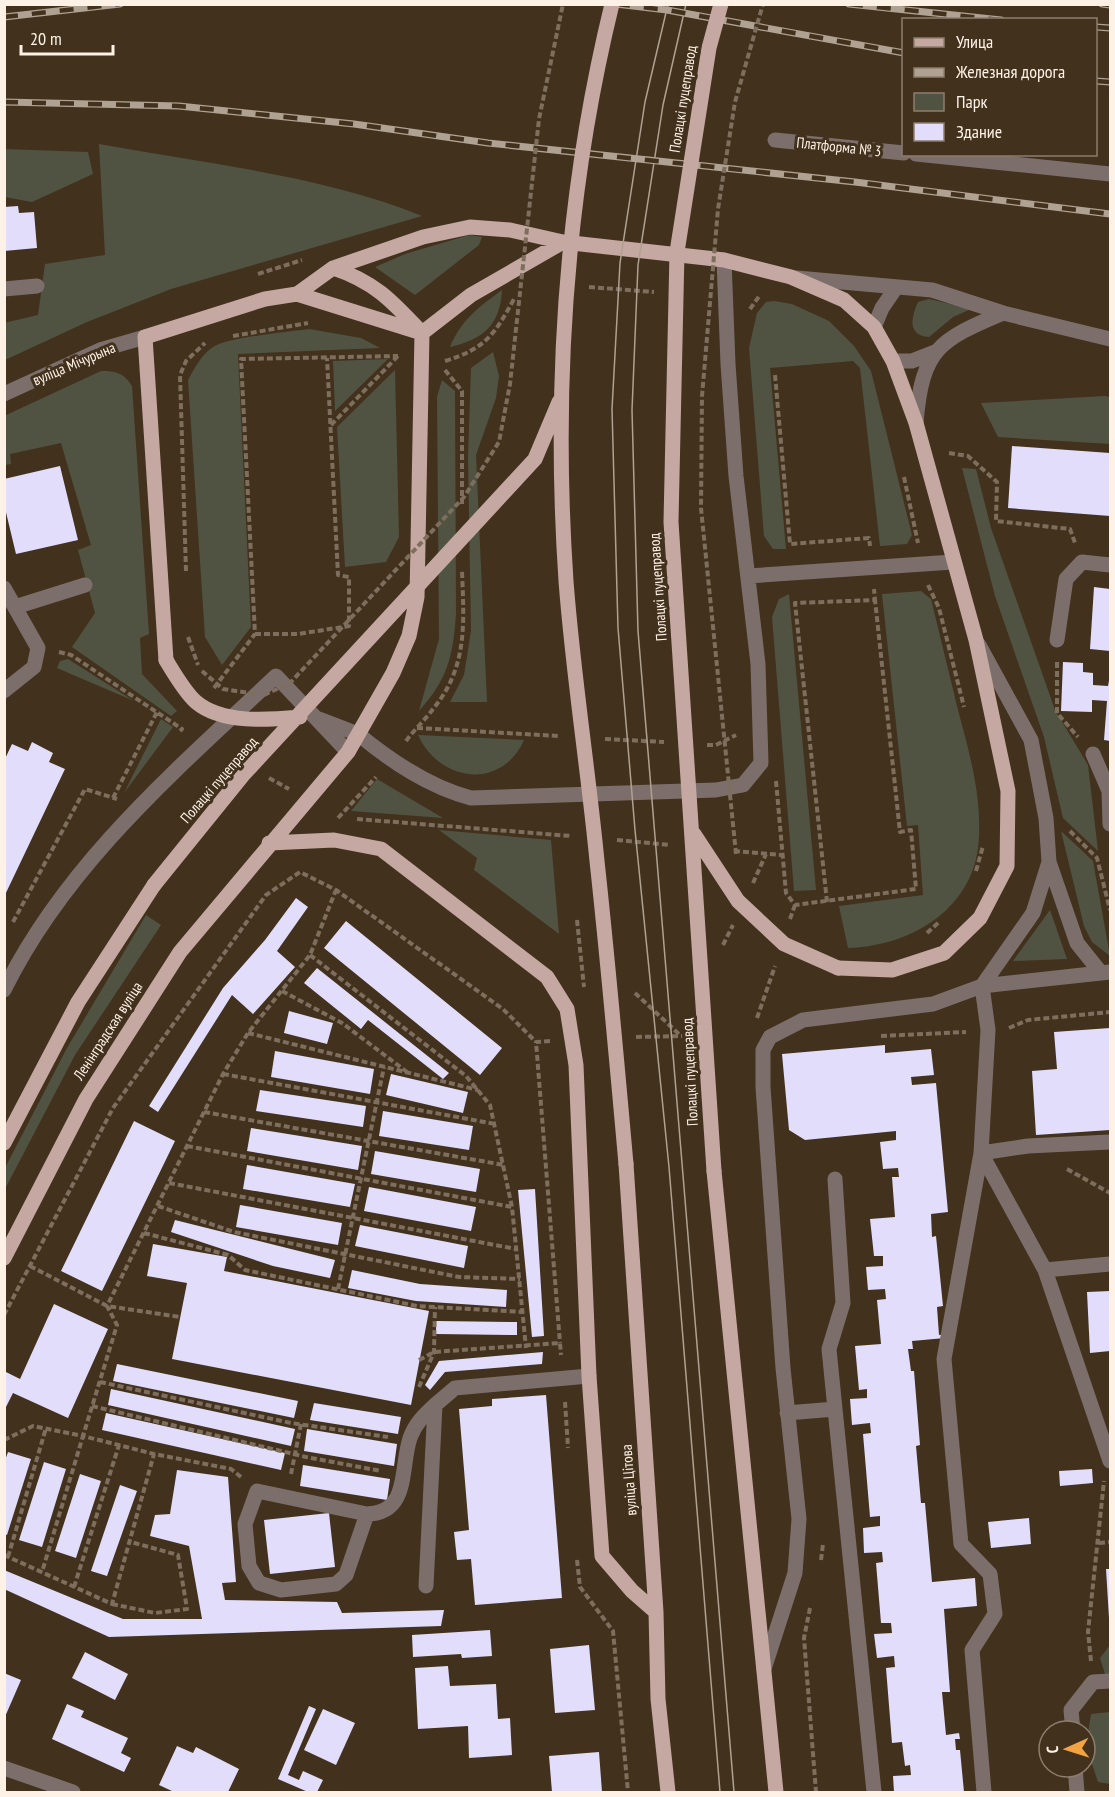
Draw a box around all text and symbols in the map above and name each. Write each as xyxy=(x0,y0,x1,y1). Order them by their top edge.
scale bar xyxy=(21,18,112,56)
legend xyxy=(902,18,1097,156)
text: 20 m xyxy=(30,27,62,50)
text: Улица xyxy=(956,30,993,53)
street label: Полацкі пуцеправод xyxy=(665,44,700,154)
text: Железная дорога xyxy=(955,60,1065,83)
text: Парк xyxy=(956,90,987,113)
text: Здание xyxy=(956,120,1002,143)
street label: Платформа № 3 xyxy=(796,133,882,160)
street label: вуліца Мічурына xyxy=(30,338,118,390)
street label: Полацкі пуцеправод xyxy=(644,532,671,642)
street label: Полацкі пуцеправод xyxy=(176,732,262,827)
street label: Ленінградская вуліца xyxy=(68,978,146,1084)
street label: Полацкі пуцеправод xyxy=(677,1017,702,1127)
street label: вуліца Цітова xyxy=(617,1444,640,1516)
north arrow xyxy=(1037,1719,1097,1779)
text: С xyxy=(1042,1745,1062,1754)

